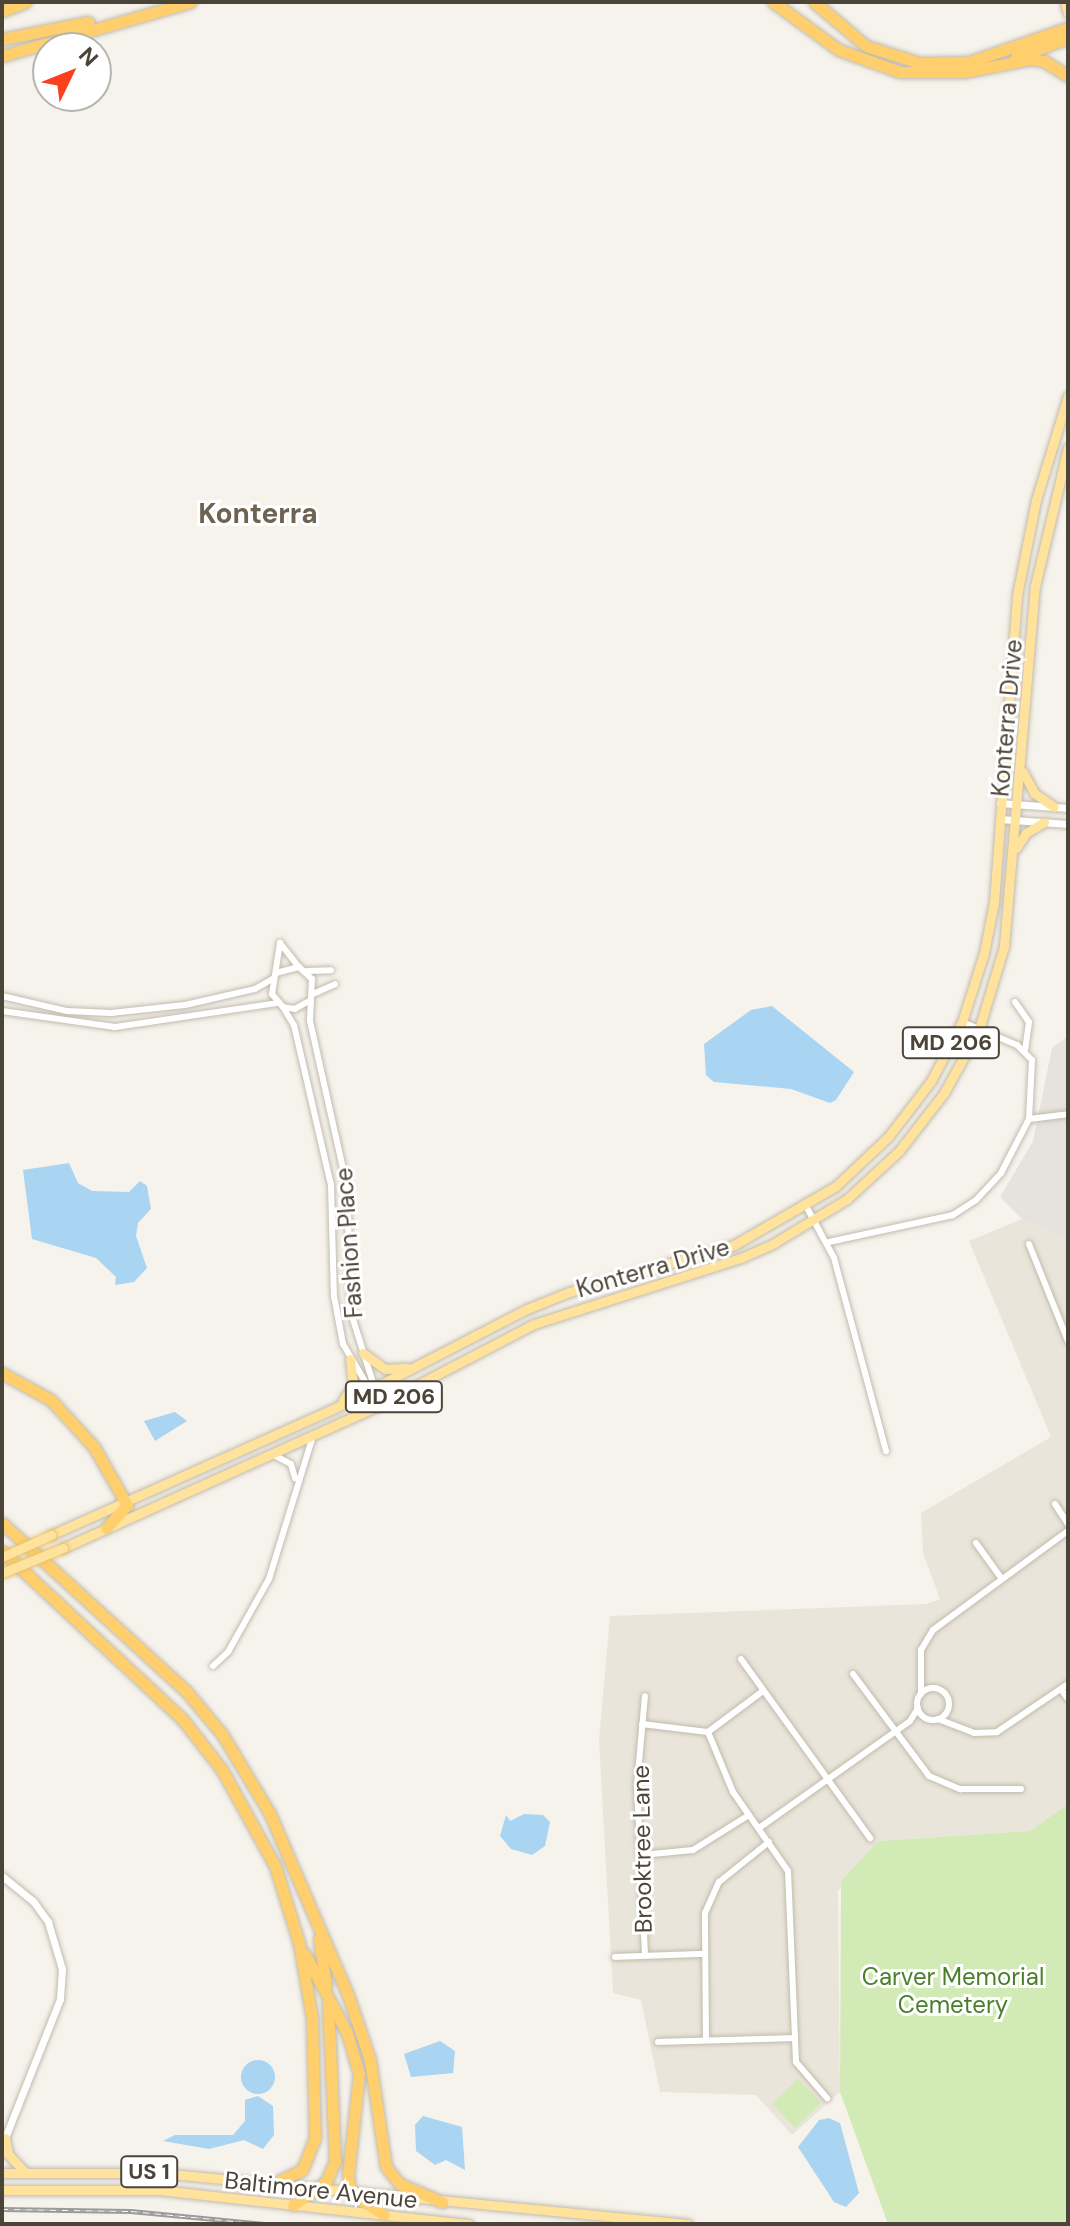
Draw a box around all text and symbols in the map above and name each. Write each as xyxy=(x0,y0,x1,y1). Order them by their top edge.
north arrow xyxy=(32,32,112,112)
text: N xyxy=(72,41,105,72)
district label: Konterra xyxy=(198,497,318,531)
street label: Konterra Drive xyxy=(986,638,1028,798)
road number: MD 206 xyxy=(901,1025,1001,1061)
street label: Fashion Place xyxy=(329,1167,369,1319)
street label: Konterra Drive xyxy=(573,1232,733,1304)
road number: MD 206 xyxy=(344,1379,444,1415)
street label: Brooktree Lane xyxy=(626,1765,658,1933)
park label: Carver Memorial Cemetery xyxy=(862,1963,1044,2019)
road number: US 1 xyxy=(119,2154,179,2190)
street label: Baltimore Avenue xyxy=(223,2166,419,2214)

